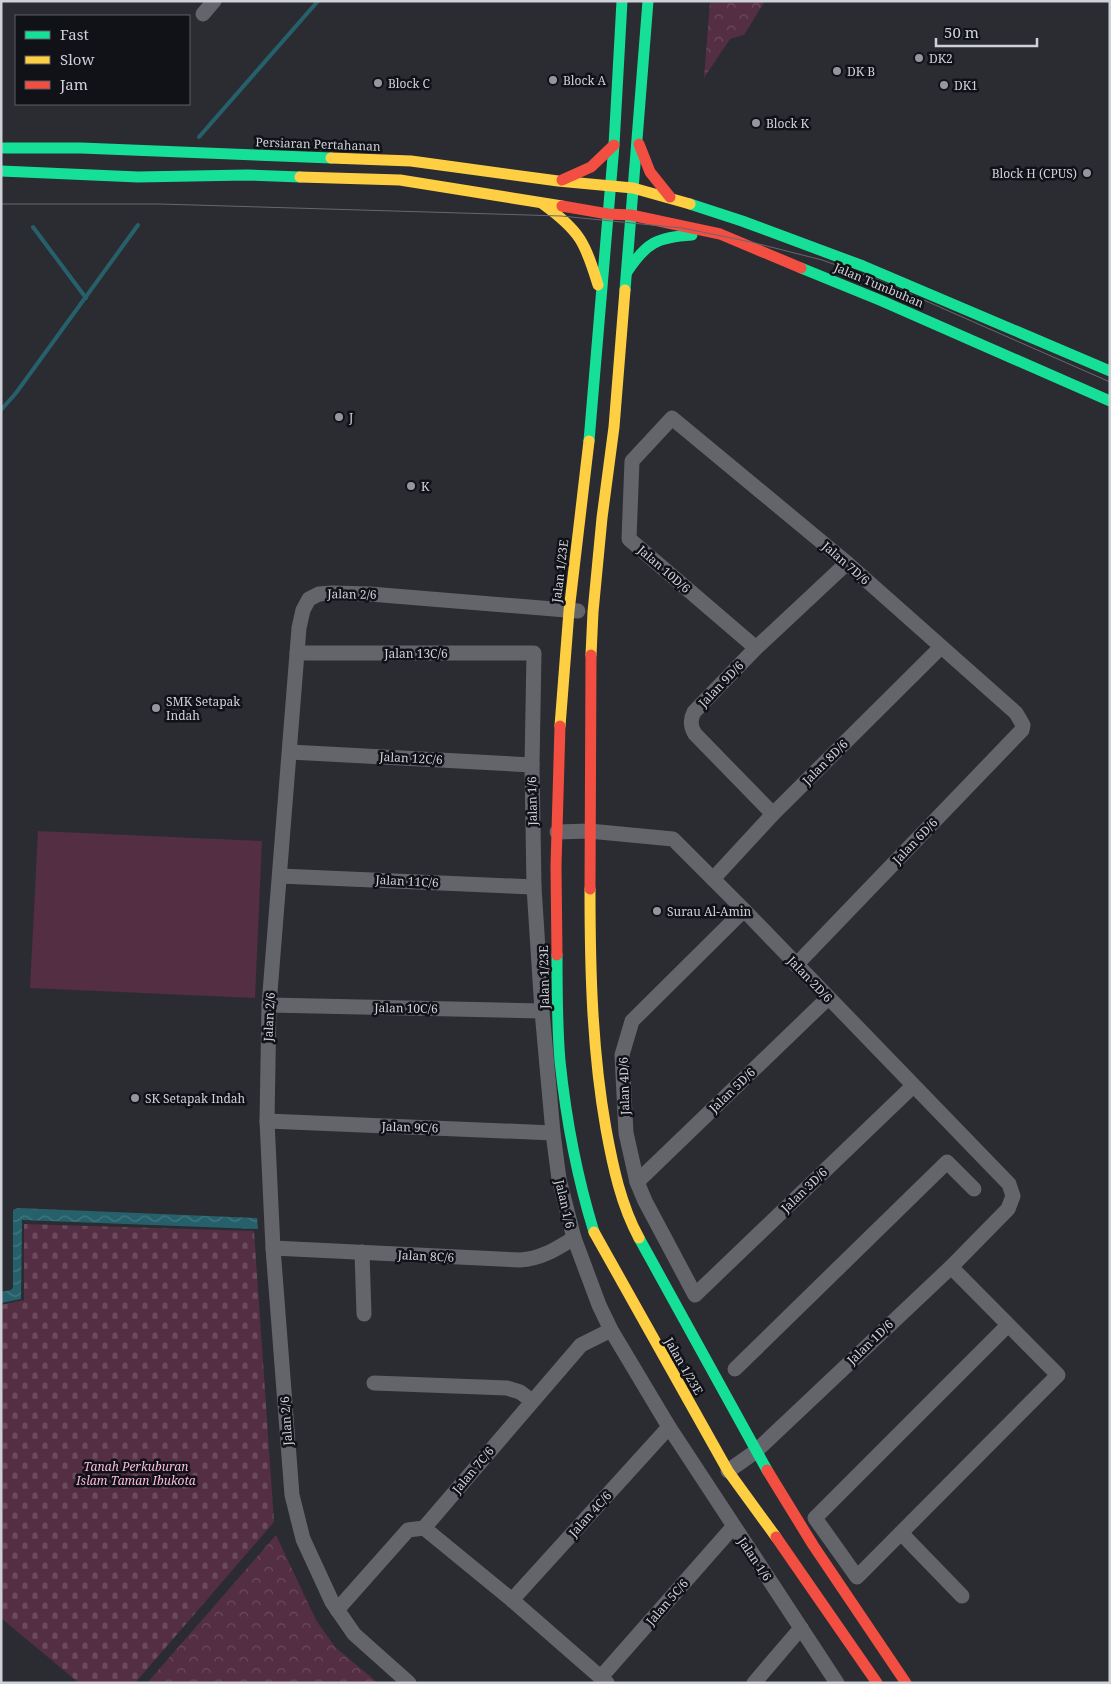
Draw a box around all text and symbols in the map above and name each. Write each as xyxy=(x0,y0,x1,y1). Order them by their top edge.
legend xyxy=(15,15,190,105)
scale bar xyxy=(936,15,1037,47)
text: 50 m xyxy=(944,22,979,42)
text: Fast xyxy=(60,24,89,44)
text: Slow xyxy=(60,49,94,69)
place label: DK2 xyxy=(929,50,953,67)
marker: DK2 xyxy=(913,52,925,64)
place label: DK B xyxy=(847,63,875,80)
marker: DK B xyxy=(831,65,843,77)
place label: Block A xyxy=(563,72,607,89)
text: Jam xyxy=(59,74,88,94)
marker: Block A xyxy=(547,74,559,86)
place label: Block C xyxy=(388,75,430,92)
marker: Block C xyxy=(372,77,384,89)
place label: DK1 xyxy=(954,77,978,94)
marker: DK1 xyxy=(938,79,950,91)
place label: Block K xyxy=(766,115,810,132)
marker: Block K xyxy=(750,117,762,129)
street label: Persiaran Pertahanan xyxy=(255,133,381,155)
place label: Block H (CPUS) xyxy=(992,165,1077,182)
marker: Block H (CPUS) xyxy=(1081,167,1093,179)
street label: Jalan Tumbuhan xyxy=(831,258,927,312)
place label: J xyxy=(348,409,353,426)
marker: J xyxy=(333,411,345,423)
place label: K xyxy=(421,478,430,495)
marker: K xyxy=(405,480,417,492)
street label: Jalan 7D/6 xyxy=(818,537,874,589)
street label: Jalan 1/23E xyxy=(548,538,572,605)
street label: Jalan 10D/6 xyxy=(633,541,694,597)
street label: Jalan 2/6 xyxy=(326,585,377,603)
street label: Jalan 13C/6 xyxy=(383,645,448,662)
street label: Jalan 9D/6 xyxy=(694,657,747,711)
place label: SMK Setapak Indah xyxy=(166,693,241,724)
marker: SMK Setapak Indah xyxy=(150,702,162,714)
street label: Jalan 8D/6 xyxy=(798,735,852,789)
street label: Jalan 12C/6 xyxy=(378,748,443,768)
street label: Jalan 1/6 xyxy=(523,776,541,827)
street label: Jalan 6D/6 xyxy=(888,814,941,868)
street label: Jalan 11C/6 xyxy=(374,871,439,891)
place label: Surau Al-Amin xyxy=(667,903,752,920)
marker: Surau Al-Amin xyxy=(651,905,663,917)
street label: Jalan 1/23E xyxy=(535,945,553,1010)
street label: Jalan 2D/6 xyxy=(783,952,836,1006)
street label: Jalan 2/6 xyxy=(259,992,279,1043)
street label: Jalan 10C/6 xyxy=(373,999,438,1017)
street label: Jalan 4D/6 xyxy=(614,1056,634,1116)
street label: Jalan 5D/6 xyxy=(705,1064,759,1117)
place label: SK Setapak Indah xyxy=(145,1090,246,1107)
marker: SK Setapak Indah xyxy=(129,1092,141,1104)
street label: Jalan 9C/6 xyxy=(380,1117,439,1136)
street label: Jalan 3D/6 xyxy=(777,1164,831,1217)
street label: Jalan 1/6 xyxy=(551,1177,579,1230)
street label: Jalan 8C/6 xyxy=(396,1246,455,1266)
street label: Jalan 1D/6 xyxy=(843,1316,897,1369)
street label: Jalan 1/23E xyxy=(660,1333,707,1398)
street label: Jalan 2/6 xyxy=(276,1396,296,1447)
street label: Jalan 7C/6 xyxy=(448,1443,498,1498)
park label: Tanah Perkuburan Islam Taman Ibukota xyxy=(75,1458,196,1489)
street label: Jalan 4C/6 xyxy=(564,1487,615,1541)
street label: Jalan 1/6 xyxy=(734,1533,776,1584)
street label: Jalan 5C/6 xyxy=(641,1575,692,1630)

